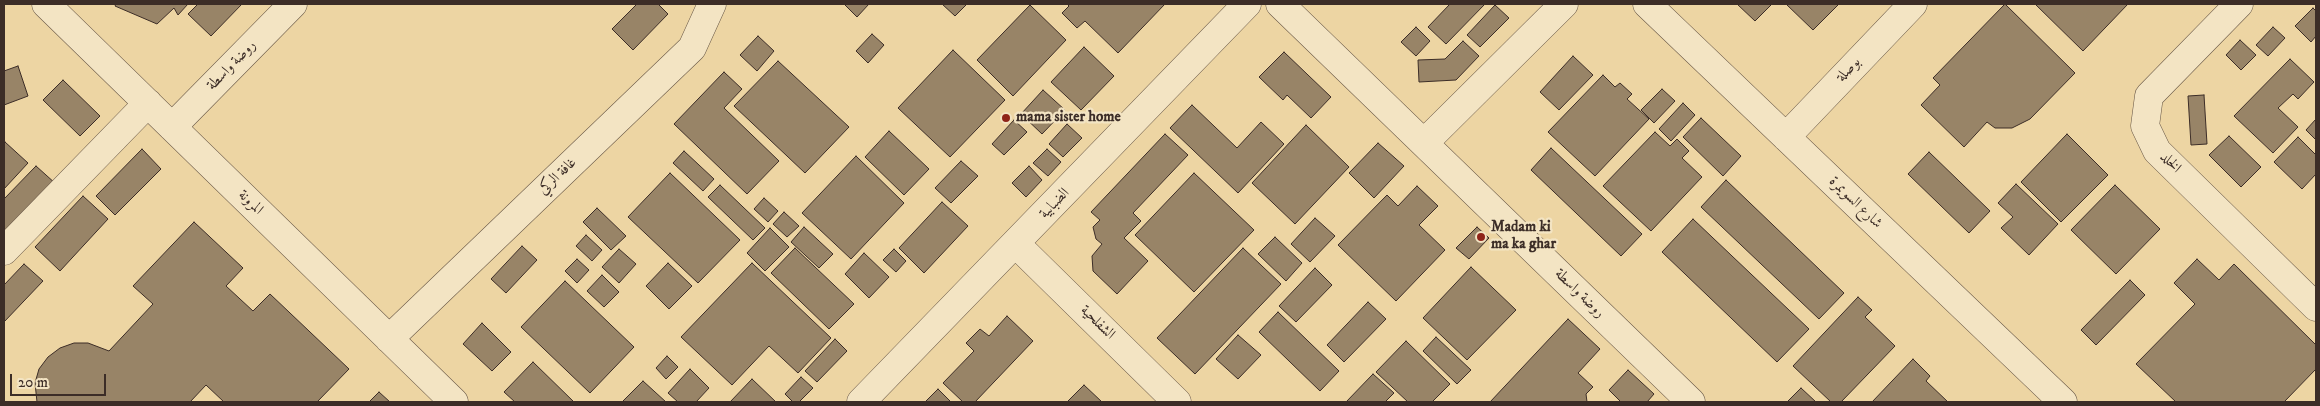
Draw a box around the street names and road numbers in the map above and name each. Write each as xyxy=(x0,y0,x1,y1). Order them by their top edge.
street label: روضة واسطة xyxy=(204,37,260,95)
street label: بوصلة xyxy=(1833,54,1865,86)
street label: الخلد xyxy=(2156,149,2184,177)
street label: غافة الركي xyxy=(535,155,581,199)
street label: شارع السويمرة xyxy=(1825,173,1885,233)
street label: الضبابية xyxy=(1036,185,1074,223)
street label: المرونة xyxy=(234,187,266,219)
street label: روضة واسطة xyxy=(1550,266,1608,322)
street label: الشفلحية xyxy=(1076,302,1118,344)

